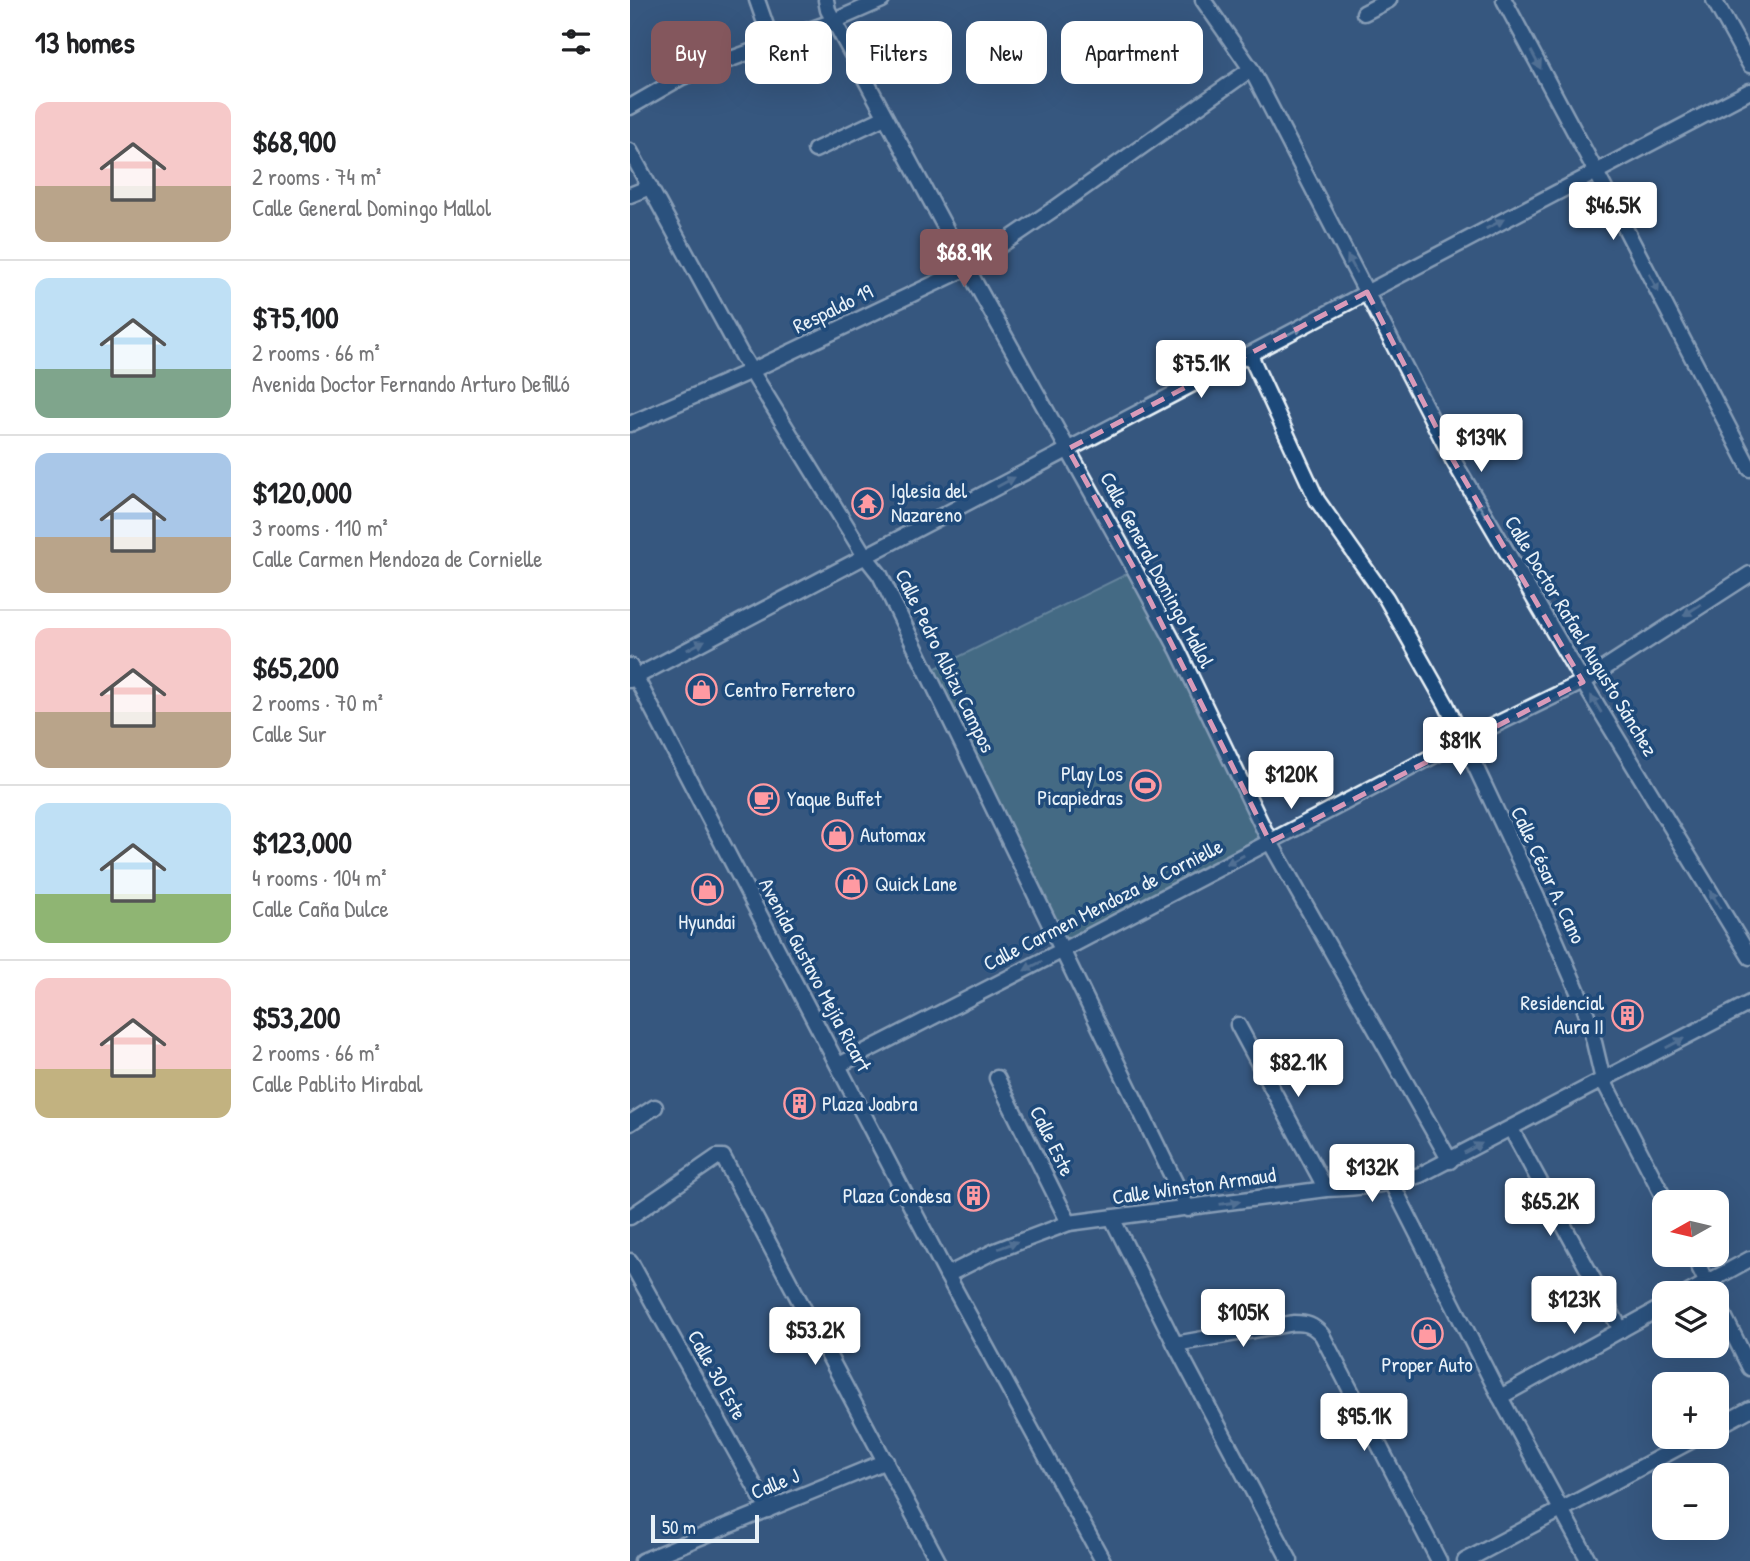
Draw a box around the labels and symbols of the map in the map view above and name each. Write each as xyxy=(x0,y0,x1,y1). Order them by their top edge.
one-way arrow xyxy=(1530,50,1542,70)
pin: $46.5K xyxy=(1556,182,1670,242)
one-way arrow xyxy=(1485,218,1505,230)
pin: $68.9K xyxy=(907,230,1021,289)
one-way arrow xyxy=(1347,254,1358,274)
one-way arrow xyxy=(1648,273,1659,293)
street label: Respaldo 19 xyxy=(788,277,878,340)
one-way arrow xyxy=(1284,325,1304,337)
pin: $75.1K xyxy=(1144,340,1258,400)
pin: $139K xyxy=(1432,414,1530,474)
street label: Calle General Domingo Mallol xyxy=(1093,467,1222,673)
place label: Iglesia del Nazareno xyxy=(891,476,968,529)
one-way arrow xyxy=(996,476,1016,488)
temple icon: Iglesia del Nazareno xyxy=(851,486,885,520)
one-way arrow xyxy=(1475,499,1487,518)
street label: Calle Doctor Rafael Augusto Sánchez xyxy=(1498,510,1665,762)
street label: Calle Pedro Albizu Campos xyxy=(888,564,1003,757)
one-way arrow xyxy=(1682,604,1702,617)
one-way arrow xyxy=(686,639,706,651)
shop icon: Centro Ferretero xyxy=(684,673,718,707)
place label: Centro Ferretero xyxy=(724,675,855,704)
one-way arrow xyxy=(1590,695,1603,714)
pin: $81K xyxy=(1419,718,1501,777)
pin: $120K xyxy=(1242,752,1340,811)
place label: Play Los Picapiedras xyxy=(1037,759,1123,812)
sports icon: Play Los Picapiedras xyxy=(1129,769,1163,803)
cafe icon: Yaque Buffet xyxy=(747,782,781,816)
place label: Yaque Buffet xyxy=(787,784,882,813)
street label: Calle César A. Cano xyxy=(1504,801,1593,948)
shop icon: Automax xyxy=(820,818,854,852)
place label: Automax xyxy=(860,820,926,849)
street label: Calle Carmen Mendoza de Cornielle xyxy=(978,831,1228,978)
one-way arrow xyxy=(1225,855,1245,866)
shop icon: Quick Lane xyxy=(835,867,869,901)
place label: Quick Lane xyxy=(875,869,957,898)
shop icon: Hyundai xyxy=(690,873,724,907)
street label: Avenida Gustavo Mejía Ricart xyxy=(752,873,879,1077)
one-way arrow xyxy=(1708,889,1721,908)
place label: Hyundai xyxy=(678,907,736,936)
one-way arrow xyxy=(1023,960,1043,971)
place label: Residencial Aura II xyxy=(1521,988,1604,1041)
building icon: Residencial Aura II xyxy=(1610,998,1644,1032)
one-way arrow xyxy=(1665,1037,1685,1048)
pin: $82.1K xyxy=(1241,1040,1355,1099)
building icon: Plaza Joabra xyxy=(782,1087,816,1121)
place label: Plaza Joabra xyxy=(822,1089,917,1118)
street label: Calle Este xyxy=(1023,1101,1082,1181)
one-way arrow xyxy=(1464,1143,1484,1155)
pin: $132K xyxy=(1323,1144,1421,1204)
street label: Calle Winston Armaud xyxy=(1110,1160,1277,1211)
pin: $65.2K xyxy=(1493,1178,1607,1238)
building icon: Plaza Condesa xyxy=(957,1179,991,1213)
place label: Plaza Condesa xyxy=(843,1181,951,1210)
north arrow xyxy=(1652,1190,1729,1267)
one-way arrow xyxy=(1219,1197,1241,1208)
one-way arrow xyxy=(998,1240,1019,1251)
pin: $123K xyxy=(1525,1276,1623,1336)
pin: $105K xyxy=(1194,1290,1292,1349)
pin: $53.2K xyxy=(758,1308,872,1367)
shop icon: Proper Auto xyxy=(1410,1316,1444,1350)
street label: Calle 30 Este xyxy=(681,1325,754,1425)
place label: Proper Auto xyxy=(1381,1350,1473,1379)
pin: $95.1K xyxy=(1307,1394,1421,1453)
street label: Calle J xyxy=(746,1461,804,1506)
scale bar xyxy=(651,1512,760,1544)

